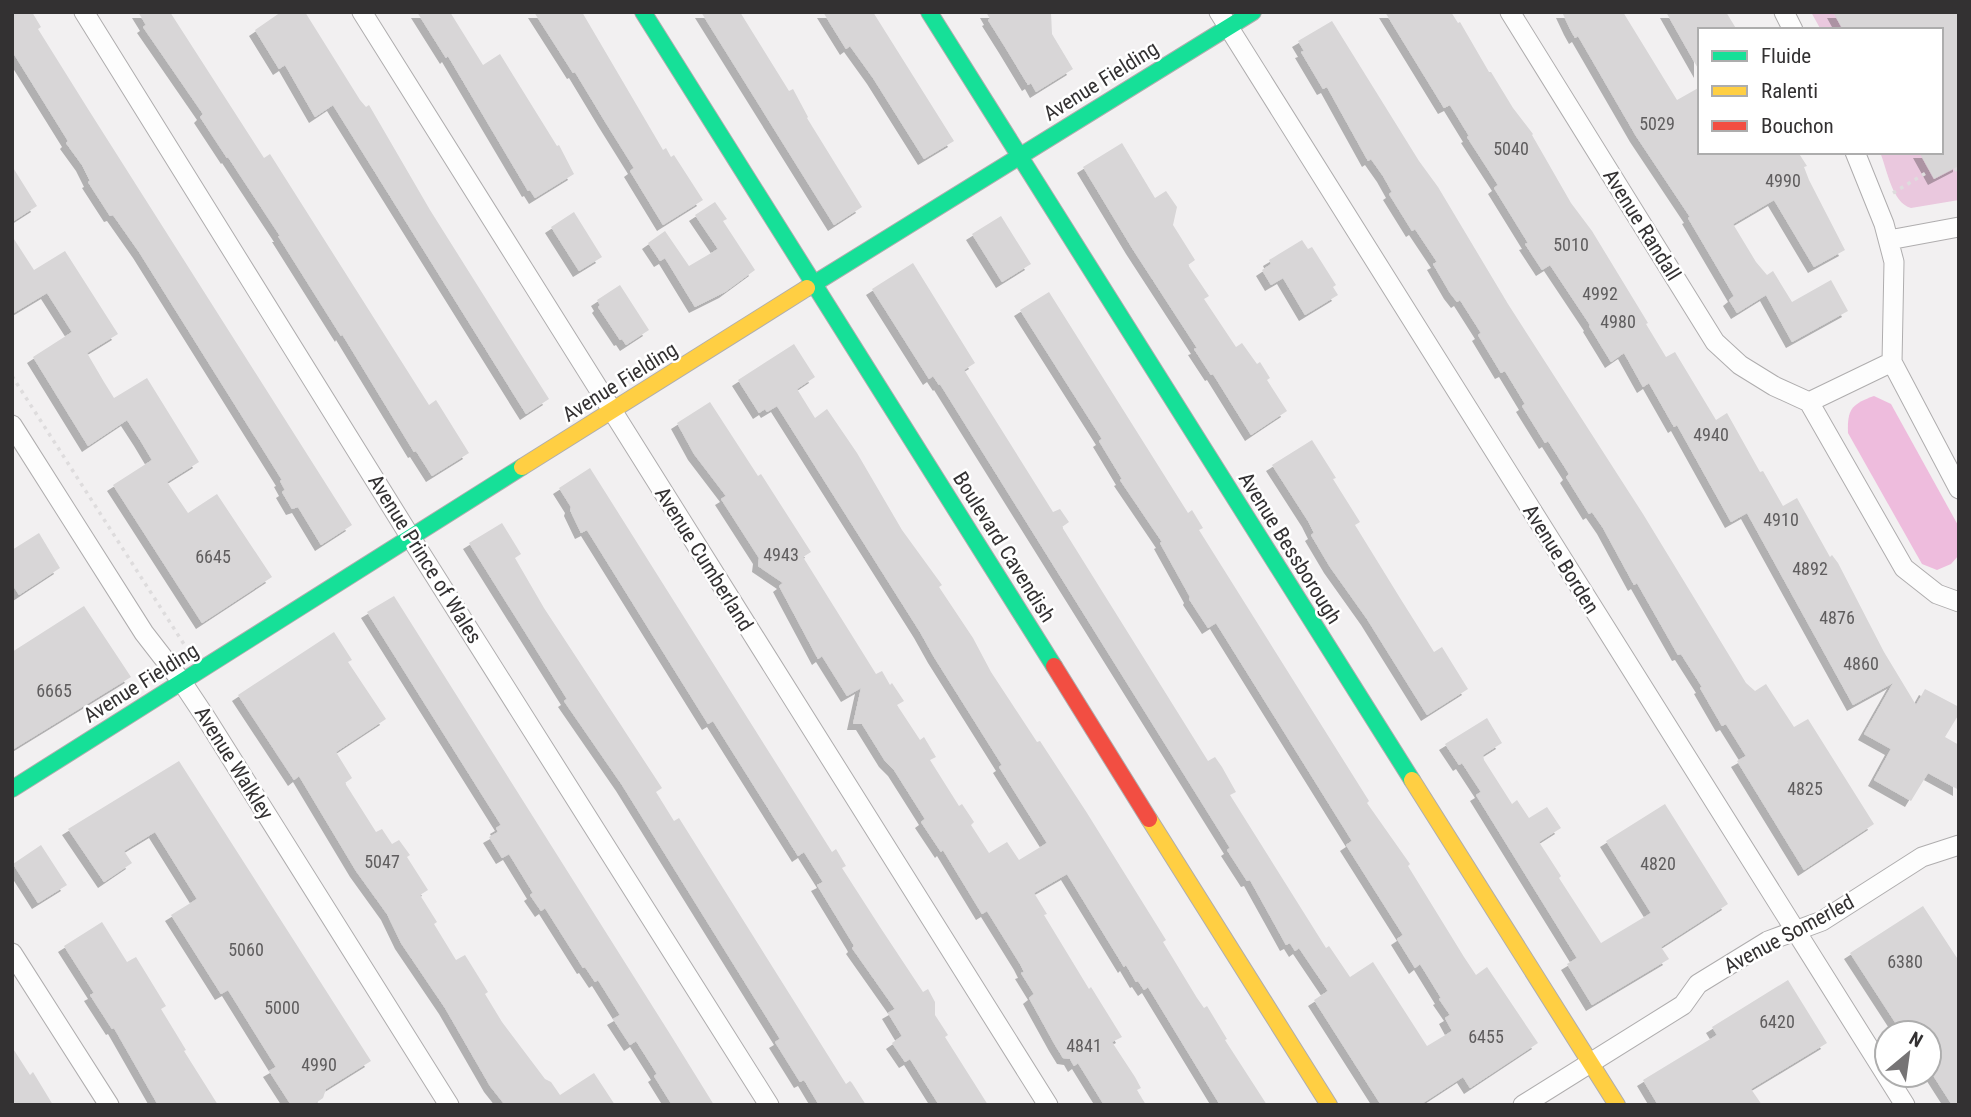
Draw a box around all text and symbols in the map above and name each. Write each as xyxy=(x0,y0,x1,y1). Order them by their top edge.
legend xyxy=(1698,28,1943,154)
street label: Avenue Fielding xyxy=(1039,36,1163,126)
text: Fluide xyxy=(1761,44,1811,68)
text: Ralenti xyxy=(1761,79,1818,103)
house number: 5029 xyxy=(1639,113,1675,134)
text: Bouchon xyxy=(1761,114,1834,138)
house number: 5040 xyxy=(1493,138,1529,159)
street label: Avenue Randall xyxy=(1598,165,1686,285)
house number: 4990 xyxy=(1765,170,1801,191)
house number: 5010 xyxy=(1553,234,1589,255)
house number: 4992 xyxy=(1582,283,1618,304)
house number: 4980 xyxy=(1600,311,1636,332)
street label: Avenue Fielding xyxy=(558,337,682,427)
house number: 4940 xyxy=(1693,424,1729,445)
street label: Boulevard Cavendish xyxy=(948,467,1060,627)
street label: Avenue Bessborough xyxy=(1234,468,1346,628)
street label: Avenue Prince of Wales xyxy=(363,470,487,648)
street label: Avenue Cumberland xyxy=(650,483,758,635)
street label: Avenue Borden xyxy=(1518,500,1604,618)
house number: 4910 xyxy=(1763,509,1799,530)
house number: 4943 xyxy=(763,544,799,565)
house number: 6645 xyxy=(195,546,231,567)
house number: 4892 xyxy=(1792,558,1828,579)
house number: 4876 xyxy=(1819,607,1855,628)
street label: Avenue Fielding xyxy=(79,638,203,728)
house number: 4860 xyxy=(1843,653,1879,674)
house number: 6665 xyxy=(36,680,72,701)
street label: Avenue Walkley xyxy=(190,702,278,824)
house number: 4825 xyxy=(1787,778,1823,799)
house number: 5047 xyxy=(364,851,400,872)
house number: 4820 xyxy=(1640,853,1676,874)
street label: Avenue Somerled xyxy=(1720,890,1858,978)
house number: 5060 xyxy=(228,939,264,960)
house number: 6380 xyxy=(1887,951,1923,972)
house number: 5000 xyxy=(264,997,300,1018)
house number: 6420 xyxy=(1759,1011,1795,1032)
north arrow xyxy=(1873,1019,1943,1089)
house number: 6455 xyxy=(1468,1026,1504,1047)
text: N xyxy=(1905,1027,1927,1052)
house number: 4841 xyxy=(1066,1035,1102,1056)
house number: 4990 xyxy=(301,1054,337,1075)

